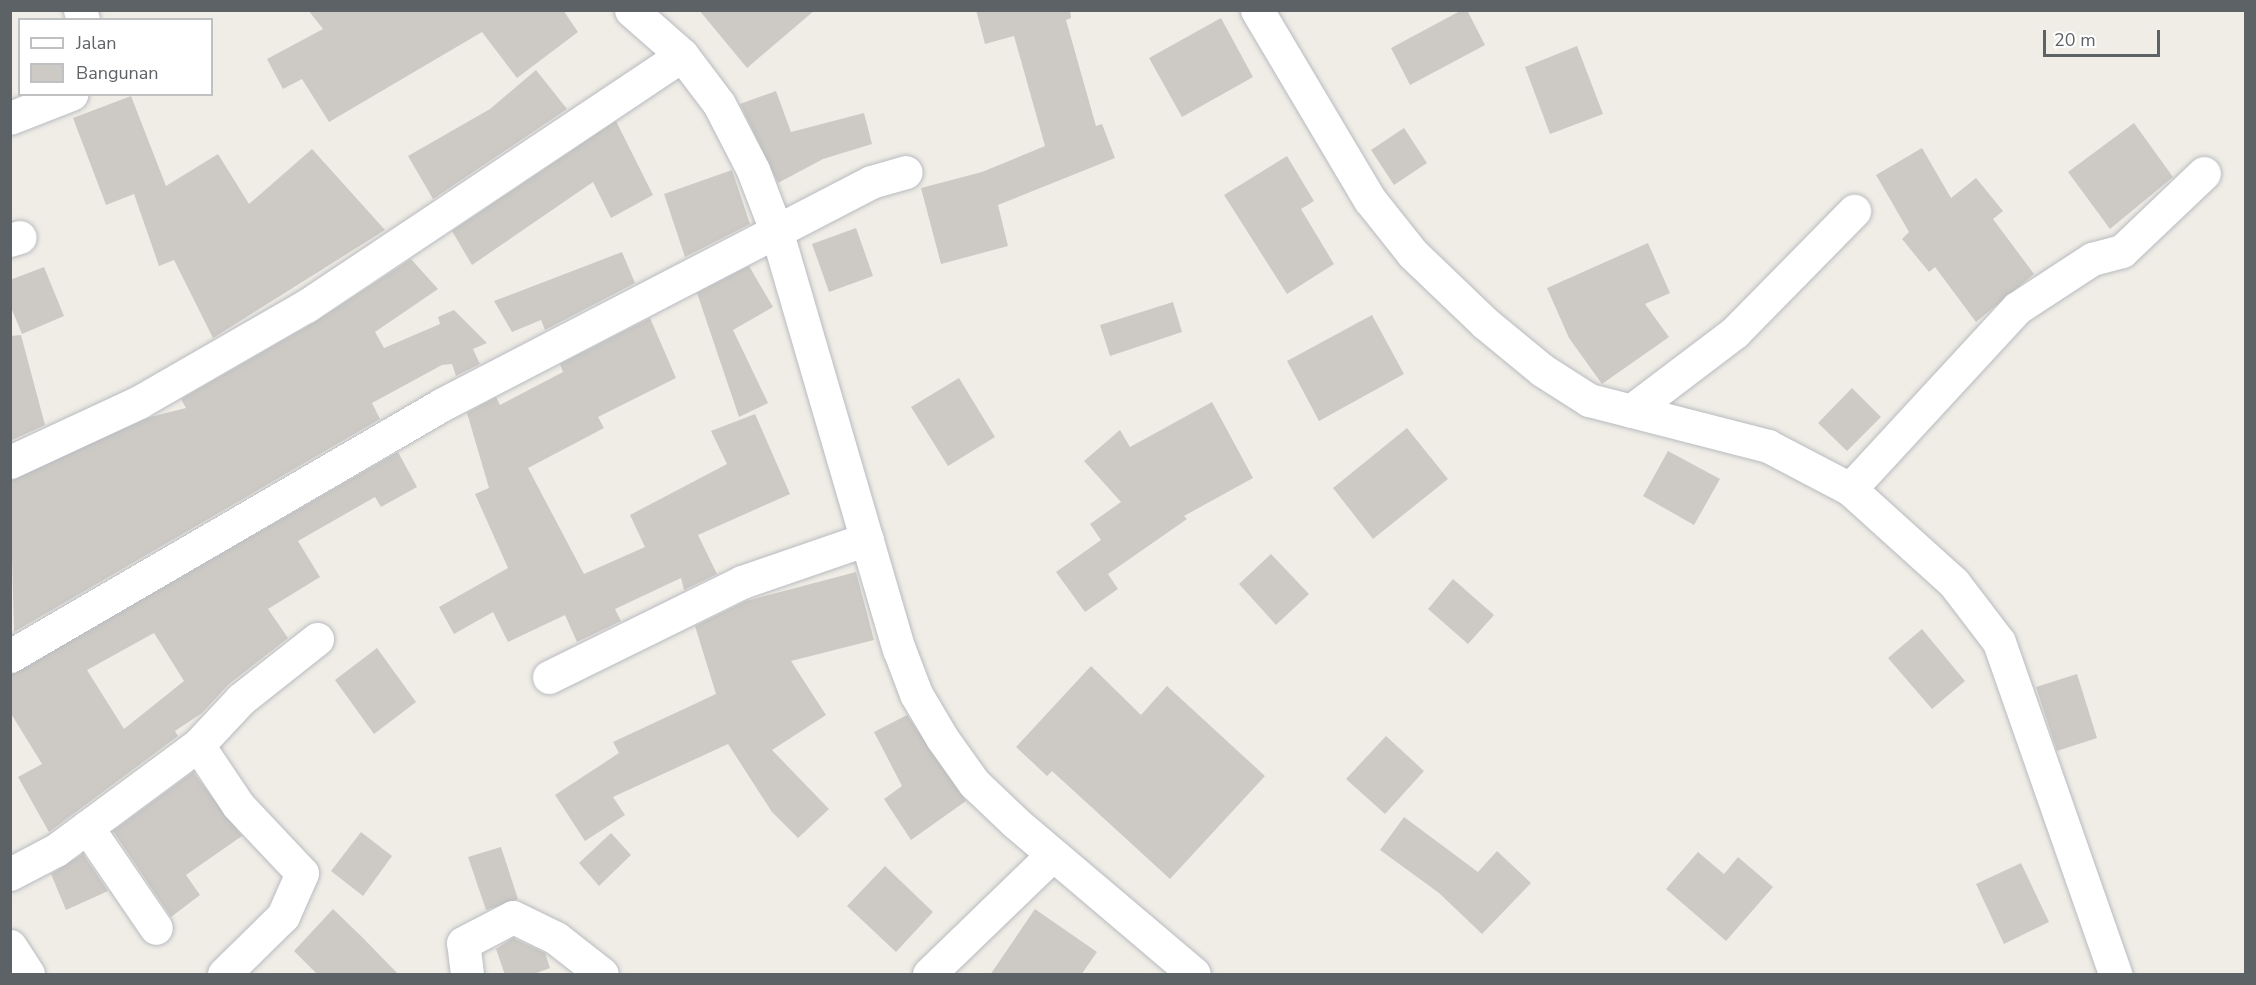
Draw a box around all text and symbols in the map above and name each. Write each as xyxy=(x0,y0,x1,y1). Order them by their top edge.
legend xyxy=(18,18,213,96)
scale bar xyxy=(2046,18,2163,56)
text: 20 m xyxy=(2054,28,2096,52)
text: Jalan xyxy=(76,31,116,55)
text: Bangunan xyxy=(76,61,159,85)

